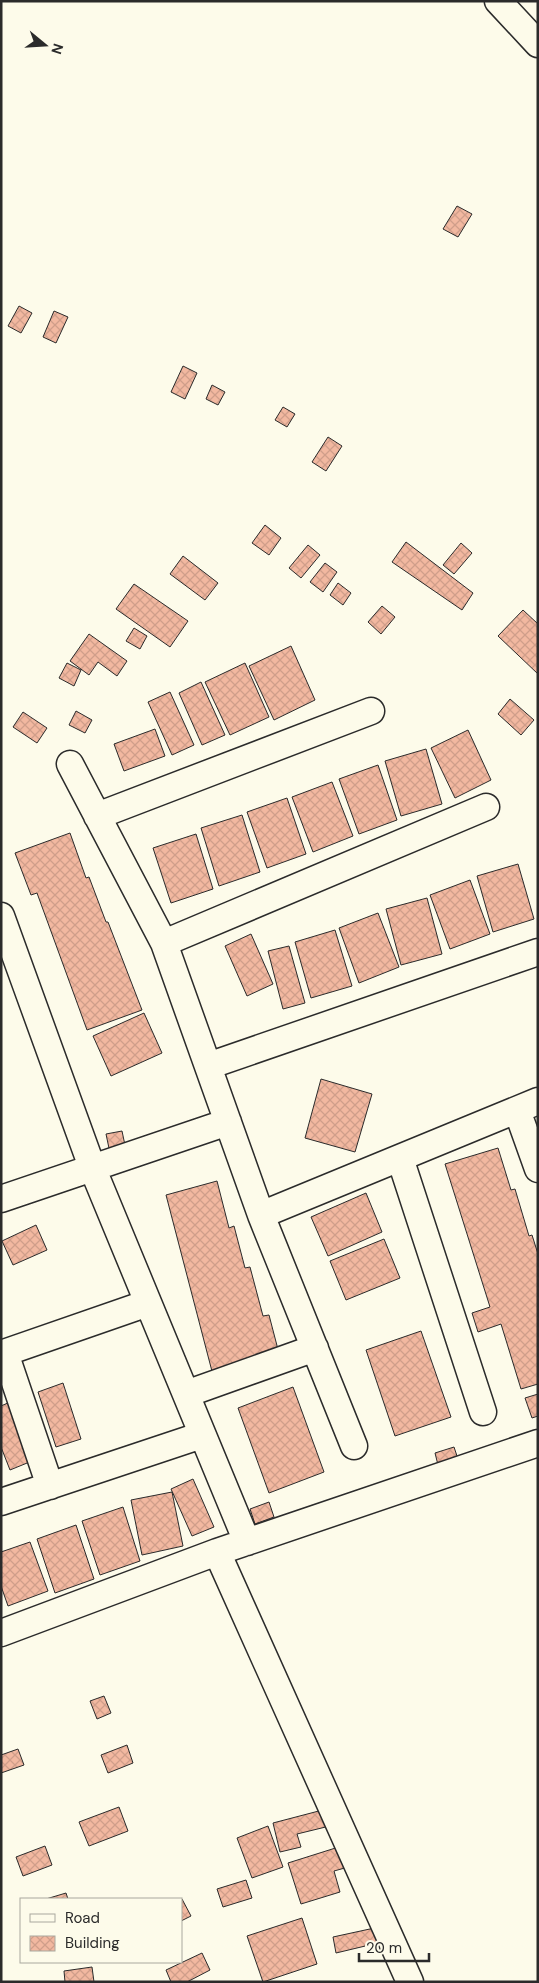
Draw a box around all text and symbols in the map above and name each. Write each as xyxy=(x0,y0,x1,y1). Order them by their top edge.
north arrow xyxy=(20,20,70,70)
text: N xyxy=(47,41,68,57)
legend xyxy=(20,1898,182,1963)
text: Road xyxy=(65,1908,100,1928)
scale bar xyxy=(359,1930,429,1962)
text: Building xyxy=(65,1933,120,1953)
text: 20 m xyxy=(366,1938,402,1958)

